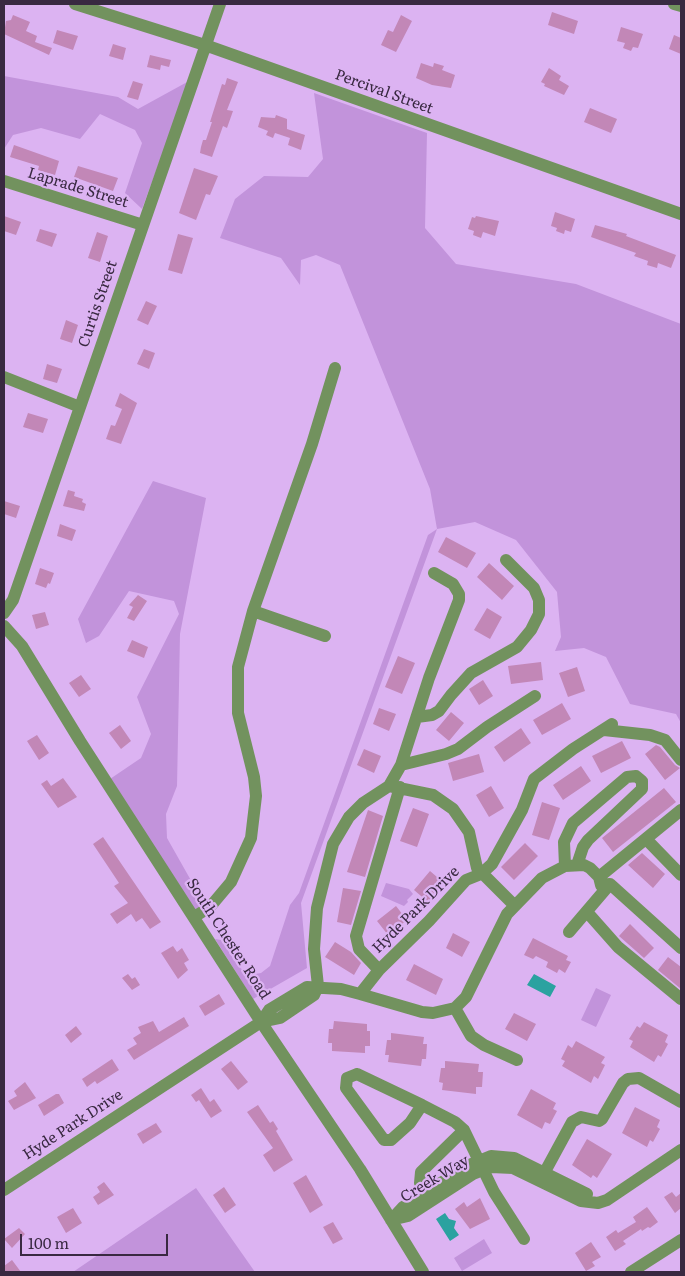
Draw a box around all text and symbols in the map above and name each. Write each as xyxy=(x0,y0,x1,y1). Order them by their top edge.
street label: Percival Street xyxy=(332,66,436,118)
street label: Laprade Street xyxy=(25,164,131,212)
street label: Curtis Street xyxy=(75,258,121,350)
street label: Hyde Park Drive xyxy=(369,863,463,957)
street label: South Chester Road xyxy=(182,875,274,1003)
street label: Hyde Park Drive xyxy=(20,1086,126,1164)
street label: Creek Way xyxy=(397,1151,473,1207)
scale bar xyxy=(22,1224,170,1256)
text: 100 m xyxy=(28,1231,69,1254)

